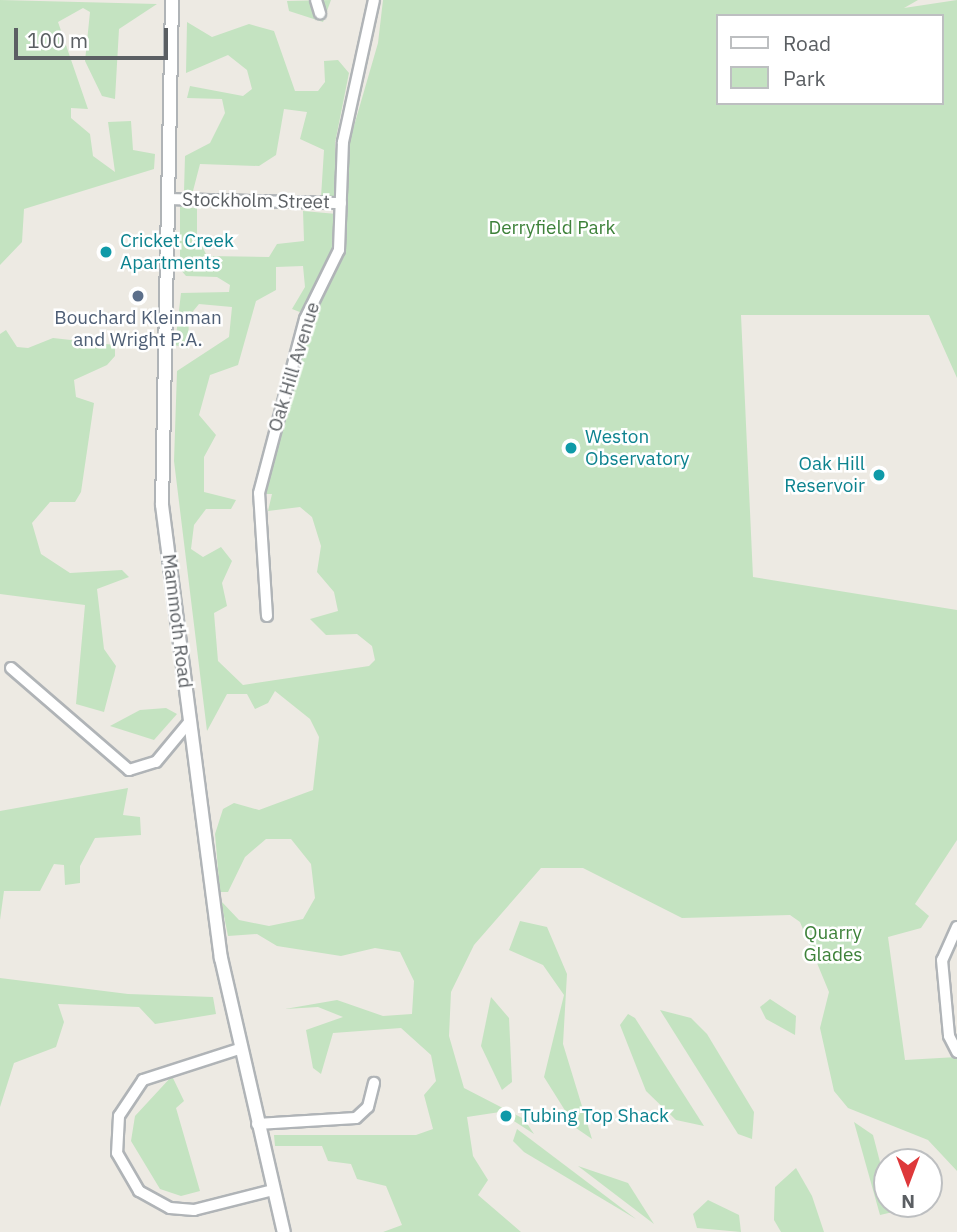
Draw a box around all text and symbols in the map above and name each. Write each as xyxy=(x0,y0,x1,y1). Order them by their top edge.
scale bar xyxy=(18,14,172,58)
legend xyxy=(716,14,943,105)
text: 100 m xyxy=(27,26,88,54)
text: Road xyxy=(783,29,831,57)
text: Park xyxy=(783,64,826,92)
street label: Stockholm Street xyxy=(182,188,330,214)
park label: Derryfield Park xyxy=(488,217,616,239)
place label: Cricket Creek Apartments xyxy=(120,230,234,274)
marker: Cricket Creek Apartments xyxy=(98,244,114,260)
marker: Bouchard Kleinman and Wright P.A. xyxy=(130,288,146,304)
street label: Oak Hill Avenue xyxy=(263,299,325,435)
place label: Bouchard Kleinman and Wright P.A. xyxy=(54,307,222,351)
place label: Weston Observatory xyxy=(585,426,690,470)
marker: Weston Observatory xyxy=(563,440,579,456)
place label: Oak Hill Reservoir xyxy=(784,453,865,497)
marker: Oak Hill Reservoir xyxy=(871,467,887,483)
street label: Mammoth Road xyxy=(157,553,197,689)
park label: Quarry Glades xyxy=(803,922,863,966)
place label: Tubing Top Shack xyxy=(520,1105,669,1127)
marker: Tubing Top Shack xyxy=(498,1108,514,1124)
north arrow xyxy=(873,1148,943,1218)
text: N xyxy=(901,1190,915,1214)

